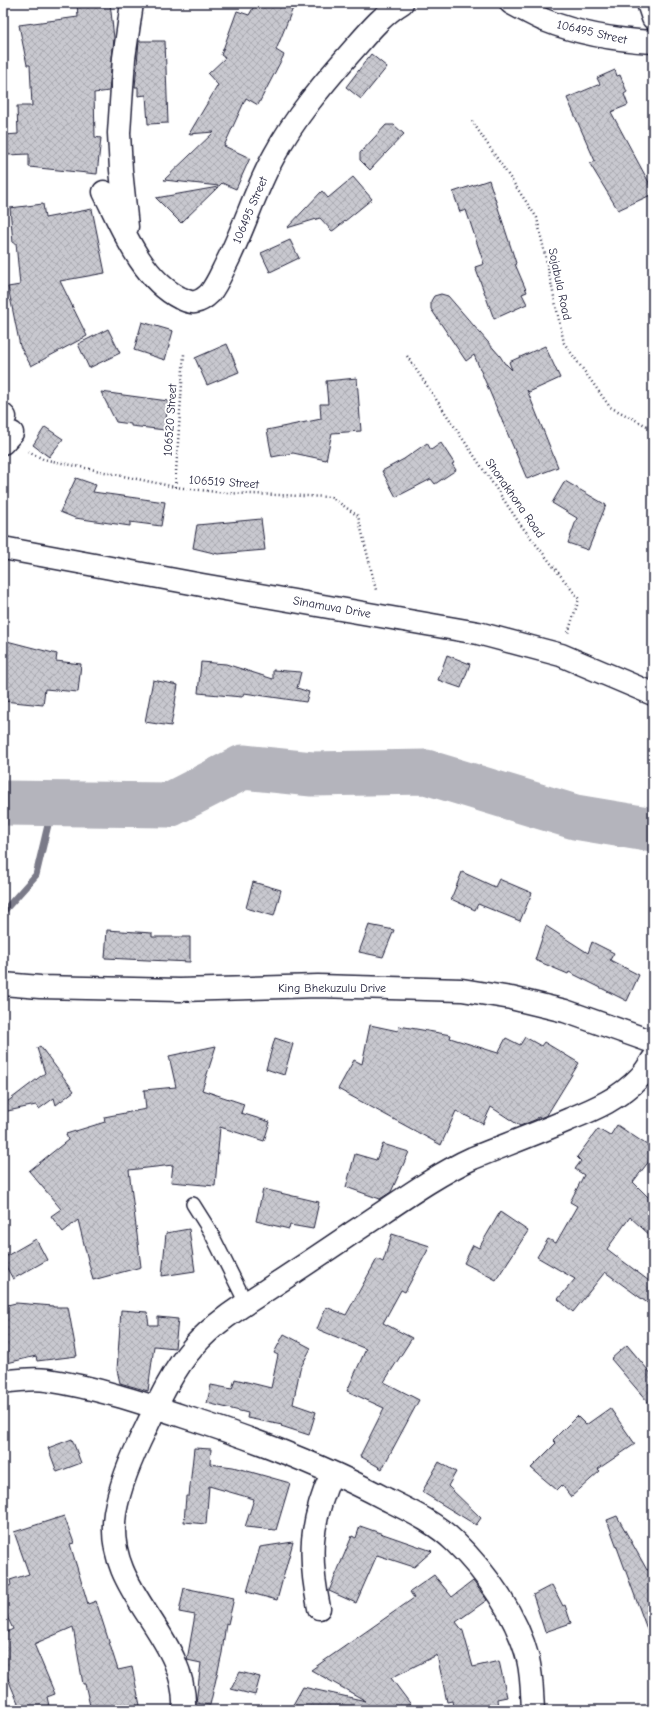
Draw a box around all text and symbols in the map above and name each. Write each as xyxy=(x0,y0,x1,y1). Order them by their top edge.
street label: 106495 Street xyxy=(556,17,629,47)
street label: 106495 Street xyxy=(230,174,271,246)
street label: Sojabula Road xyxy=(546,247,574,321)
street label: 106520 Street xyxy=(160,383,180,457)
street label: Shonakhona Road xyxy=(482,456,548,540)
street label: 106519 Street xyxy=(188,473,260,491)
street label: Sinamuva Drive xyxy=(292,593,372,621)
street label: King Bhekuzulu Drive xyxy=(278,981,386,995)

